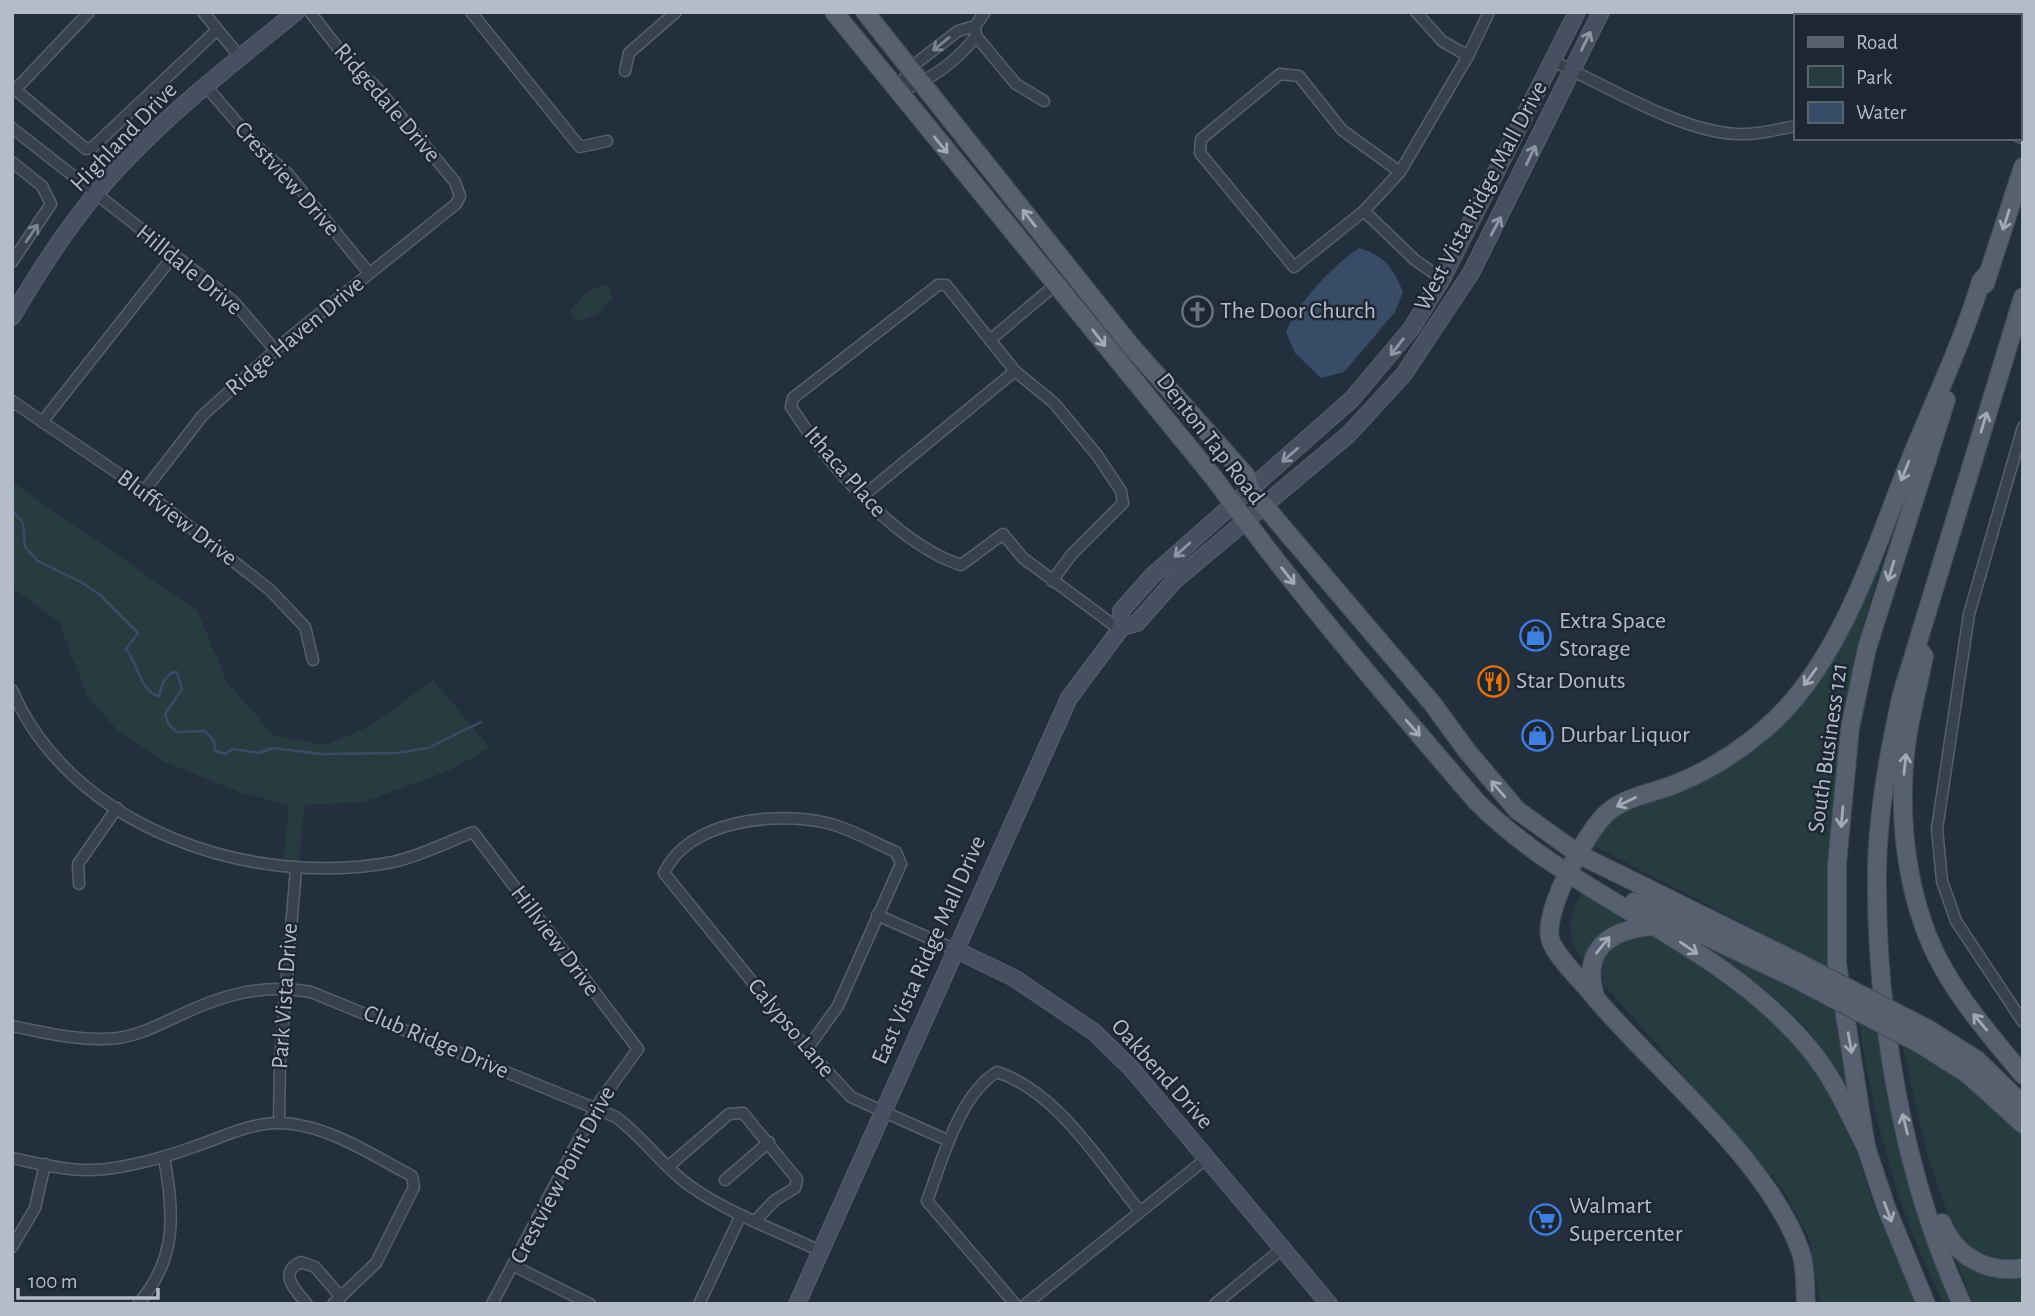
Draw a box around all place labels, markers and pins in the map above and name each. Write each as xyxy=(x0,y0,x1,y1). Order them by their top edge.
church icon: The Door Church xyxy=(1180,294,1214,328)
place label: The Door Church xyxy=(1220,299,1376,323)
place label: Extra Space Storage xyxy=(1559,609,1666,661)
shop icon: Extra Space Storage xyxy=(1519,618,1553,652)
restaurant icon: Star Donuts xyxy=(1476,664,1510,698)
place label: Star Donuts xyxy=(1516,669,1626,693)
shop icon: Durbar Liquor xyxy=(1520,718,1554,752)
place label: Durbar Liquor xyxy=(1560,723,1690,747)
place label: Walmart Supercenter xyxy=(1569,1194,1683,1246)
supermarket icon: Walmart Supercenter xyxy=(1529,1203,1563,1237)

